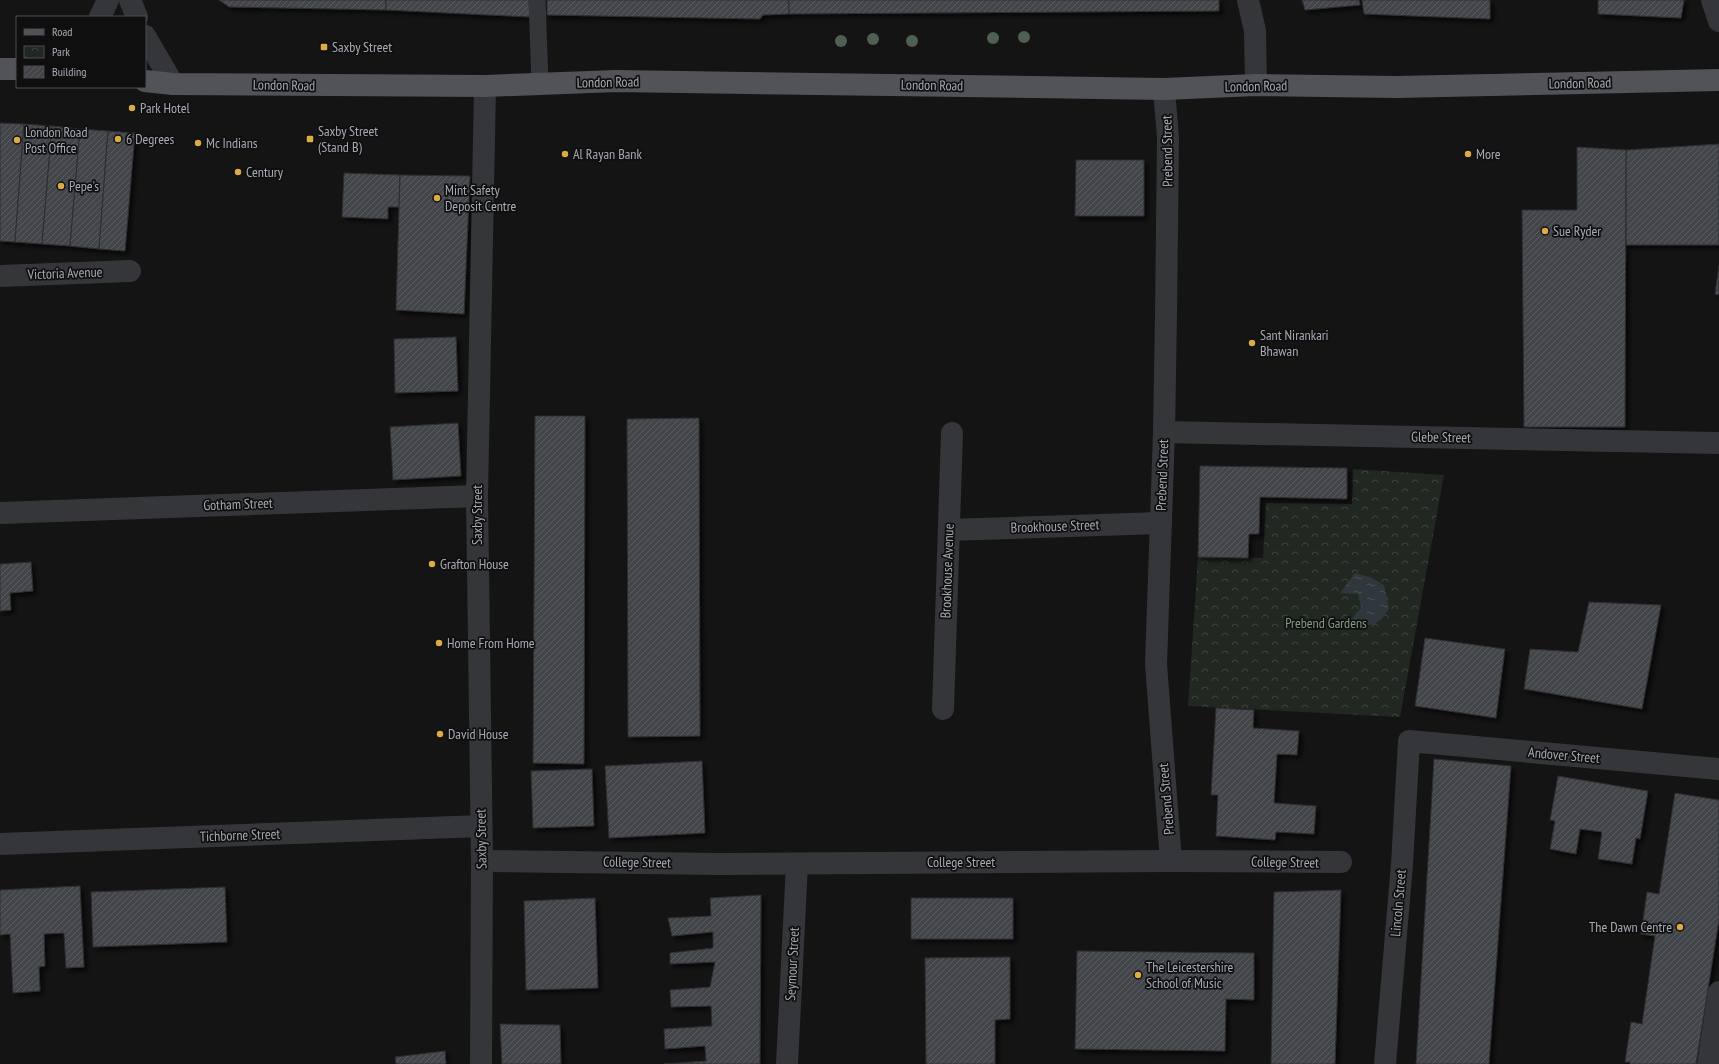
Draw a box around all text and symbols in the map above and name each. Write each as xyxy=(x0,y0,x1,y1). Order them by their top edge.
legend xyxy=(16,16,146,88)
text: Road xyxy=(52,24,72,39)
place label: Saxby Street xyxy=(332,38,392,56)
marker: Saxby Street xyxy=(319,42,329,52)
text: Park xyxy=(52,44,70,59)
text: Building xyxy=(52,64,87,79)
street label: London Road xyxy=(577,72,639,92)
street label: London Road xyxy=(1549,73,1611,93)
street label: London Road xyxy=(253,75,315,95)
street label: London Road xyxy=(901,75,963,95)
street label: London Road xyxy=(1225,76,1287,96)
place label: Park Hotel xyxy=(140,99,191,117)
marker: Park Hotel xyxy=(127,103,137,113)
street label: Prebend Street xyxy=(1157,115,1177,187)
place label: Saxby Street (Stand B) xyxy=(318,122,378,156)
place label: London Road Post Office xyxy=(25,123,88,157)
place label: 6 Degrees xyxy=(126,130,175,148)
marker: 6 Degrees xyxy=(113,134,123,144)
place label: Mc Indians xyxy=(206,134,258,152)
marker: Saxby Street (Stand B) xyxy=(305,134,315,144)
marker: London Road Post Office xyxy=(12,135,22,145)
marker: Mc Indians xyxy=(193,138,203,148)
place label: Al Rayan Bank xyxy=(573,145,642,163)
place label: More xyxy=(1476,145,1501,163)
marker: Al Rayan Bank xyxy=(560,149,570,159)
marker: More xyxy=(1463,149,1473,159)
place label: Century xyxy=(246,163,284,181)
marker: Century xyxy=(233,167,243,177)
place label: Pepe's xyxy=(69,177,99,195)
marker: Pepe's xyxy=(56,181,66,191)
place label: Mint Safety Deposit Centre xyxy=(445,181,516,215)
marker: Mint Safety Deposit Centre xyxy=(432,193,442,203)
place label: Sue Ryder xyxy=(1553,222,1601,240)
marker: Sue Ryder xyxy=(1540,226,1550,236)
street label: Victoria Avenue xyxy=(26,263,103,283)
place label: Sant Nirankari Bhawan xyxy=(1260,326,1329,360)
marker: Sant Nirankari Bhawan xyxy=(1247,338,1257,348)
street label: Glebe Street xyxy=(1411,427,1471,447)
street label: Prebend Street xyxy=(1152,439,1172,511)
street label: Saxby Street xyxy=(468,485,486,545)
street label: Gotham Street xyxy=(203,494,273,514)
street label: Brookhouse Street xyxy=(1010,515,1100,537)
street label: Brookhouse Avenue xyxy=(936,523,958,619)
place label: Grafton House xyxy=(440,555,509,573)
marker: Grafton House xyxy=(427,559,437,569)
park label: Prebend Gardens xyxy=(1285,614,1367,632)
place label: Home From Home xyxy=(447,634,535,652)
marker: Home From Home xyxy=(434,638,444,648)
place label: David House xyxy=(448,725,509,743)
marker: David House xyxy=(435,729,445,739)
street label: Andover Street xyxy=(1527,743,1601,767)
street label: Prebend Street xyxy=(1154,762,1178,835)
street label: Saxby Street xyxy=(471,809,491,869)
street label: Tichborne Street xyxy=(200,825,281,845)
street label: College Street xyxy=(603,852,671,872)
street label: College Street xyxy=(1251,852,1319,872)
street label: College Street xyxy=(927,853,995,871)
street label: Lincoln Street xyxy=(1386,869,1410,937)
place label: The Dawn Centre xyxy=(1589,918,1672,936)
marker: The Dawn Centre xyxy=(1675,922,1685,932)
street label: Seymour Street xyxy=(781,927,803,1001)
place label: The Leicestershire School of Music xyxy=(1146,958,1234,992)
marker: The Leicestershire School of Music xyxy=(1133,970,1143,980)

